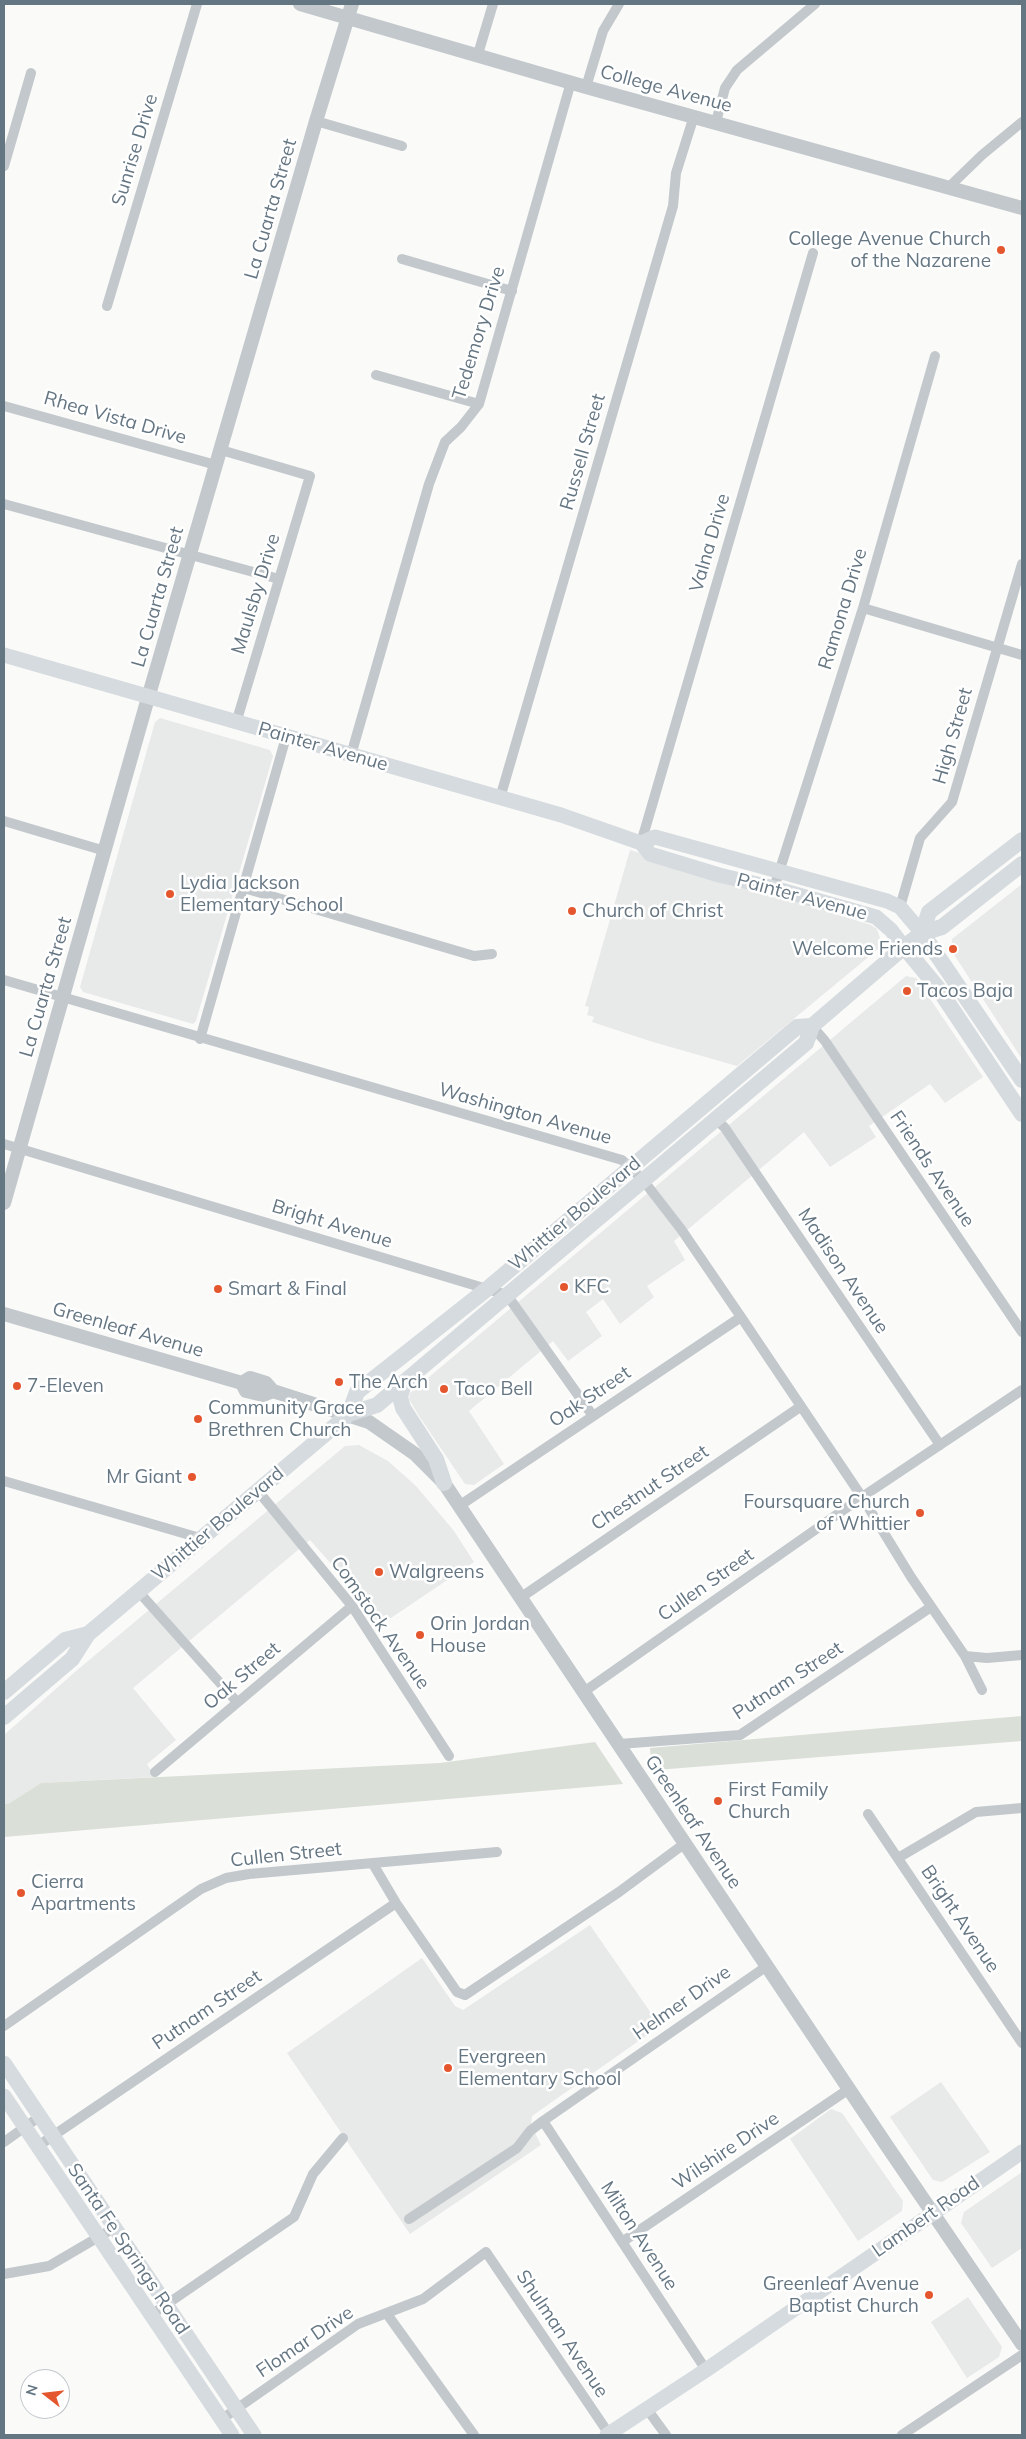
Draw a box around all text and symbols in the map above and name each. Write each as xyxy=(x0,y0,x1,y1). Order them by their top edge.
street label: College Avenue xyxy=(598,60,734,118)
street label: Sunrise Drive xyxy=(107,91,163,209)
street label: La Cuarta Street xyxy=(240,136,302,282)
place label: College Avenue Church of the Nazarene xyxy=(788,228,991,272)
marker: College Avenue Church of the Nazarene xyxy=(995,244,1007,256)
street label: Tedemory Drive xyxy=(448,264,510,402)
street label: Rhea Vista Drive xyxy=(41,387,189,449)
street label: Russell Street xyxy=(556,391,610,513)
street label: Valna Drive xyxy=(685,491,735,595)
street label: La Cuarta Street xyxy=(127,524,189,670)
street label: Maulsby Drive xyxy=(227,531,285,657)
street label: Ramona Drive xyxy=(814,546,872,672)
street label: High Street xyxy=(928,685,978,787)
street label: Painter Avenue xyxy=(256,718,390,776)
street label: Painter Avenue xyxy=(734,869,870,925)
place label: Lydia Jackson Elementary School xyxy=(180,872,343,916)
marker: Lydia Jackson Elementary School xyxy=(164,888,176,900)
place label: Church of Christ xyxy=(582,900,723,922)
marker: Church of Christ xyxy=(566,905,578,917)
street label: La Cuarta Street xyxy=(15,914,77,1060)
place label: Welcome Friends xyxy=(792,938,943,960)
marker: Welcome Friends xyxy=(947,943,959,955)
place label: Tacos Baja xyxy=(917,980,1013,1002)
marker: Tacos Baja xyxy=(901,985,913,997)
street label: Washington Avenue xyxy=(436,1078,614,1150)
street label: Friends Avenue xyxy=(885,1107,979,1231)
street label: Whittier Boulevard xyxy=(504,1152,646,1276)
street label: Bright Avenue xyxy=(269,1195,395,1253)
street label: Madison Avenue xyxy=(793,1204,893,1338)
place label: KFC xyxy=(574,1276,609,1298)
place label: Smart & Final xyxy=(228,1278,347,1300)
marker: KFC xyxy=(558,1281,570,1293)
marker: Smart & Final xyxy=(212,1283,224,1295)
street label: Greenleaf Avenue xyxy=(50,1298,206,1362)
street label: Oak Street xyxy=(545,1361,635,1433)
place label: The Arch xyxy=(349,1371,428,1393)
place label: 7-Eleven xyxy=(27,1375,104,1397)
marker: The Arch xyxy=(333,1376,345,1388)
place label: Taco Bell xyxy=(454,1378,533,1400)
marker: 7-Eleven xyxy=(11,1380,23,1392)
marker: Taco Bell xyxy=(438,1383,450,1395)
place label: Community Grace Brethren Church xyxy=(208,1397,365,1441)
marker: Community Grace Brethren Church xyxy=(192,1413,204,1425)
street label: Chestnut Street xyxy=(587,1440,713,1536)
street label: Whittier Boulevard xyxy=(147,1462,289,1586)
place label: Mr Giant xyxy=(106,1466,182,1488)
marker: Mr Giant xyxy=(186,1471,198,1483)
place label: Foursquare Church of Whittier xyxy=(743,1491,910,1535)
marker: Foursquare Church of Whittier xyxy=(914,1507,926,1519)
street label: Cullen Street xyxy=(654,1544,758,1626)
street label: Comstock Avenue xyxy=(326,1552,434,1694)
place label: Walgreens xyxy=(389,1561,484,1583)
marker: Walgreens xyxy=(373,1566,385,1578)
place label: Orin Jordan House xyxy=(430,1613,530,1657)
marker: Orin Jordan House xyxy=(414,1629,426,1641)
street label: Oak Street xyxy=(199,1637,285,1715)
street label: Putnam Street xyxy=(729,1637,847,1725)
street label: Greenleaf Avenue xyxy=(640,1751,746,1893)
place label: First Family Church xyxy=(728,1779,828,1823)
marker: First Family Church xyxy=(712,1795,724,1807)
street label: Cullen Street xyxy=(229,1838,343,1872)
street label: Bright Avenue xyxy=(916,1861,1004,1977)
place label: Cierra Apartments xyxy=(31,1871,136,1915)
marker: Cierra Apartments xyxy=(15,1887,27,1899)
street label: Helmer Drive xyxy=(629,1961,735,2045)
street label: Putnam Street xyxy=(148,1965,266,2055)
place label: Evergreen Elementary School xyxy=(458,2046,621,2090)
marker: Evergreen Elementary School xyxy=(442,2062,454,2074)
street label: Wilshire Drive xyxy=(669,2107,783,2195)
street label: Santa Fe Springs Road xyxy=(62,2159,194,2339)
street label: Lambert Road xyxy=(868,2172,984,2262)
street label: Milton Avenue xyxy=(595,2177,683,2295)
street label: Shulman Avenue xyxy=(511,2266,613,2402)
place label: Greenleaf Avenue Baptist Church xyxy=(763,2273,919,2317)
marker: Greenleaf Avenue Baptist Church xyxy=(923,2289,935,2301)
street label: Flomar Drive xyxy=(252,2301,358,2383)
north arrow xyxy=(20,2369,70,2419)
text: N xyxy=(21,2383,42,2398)

